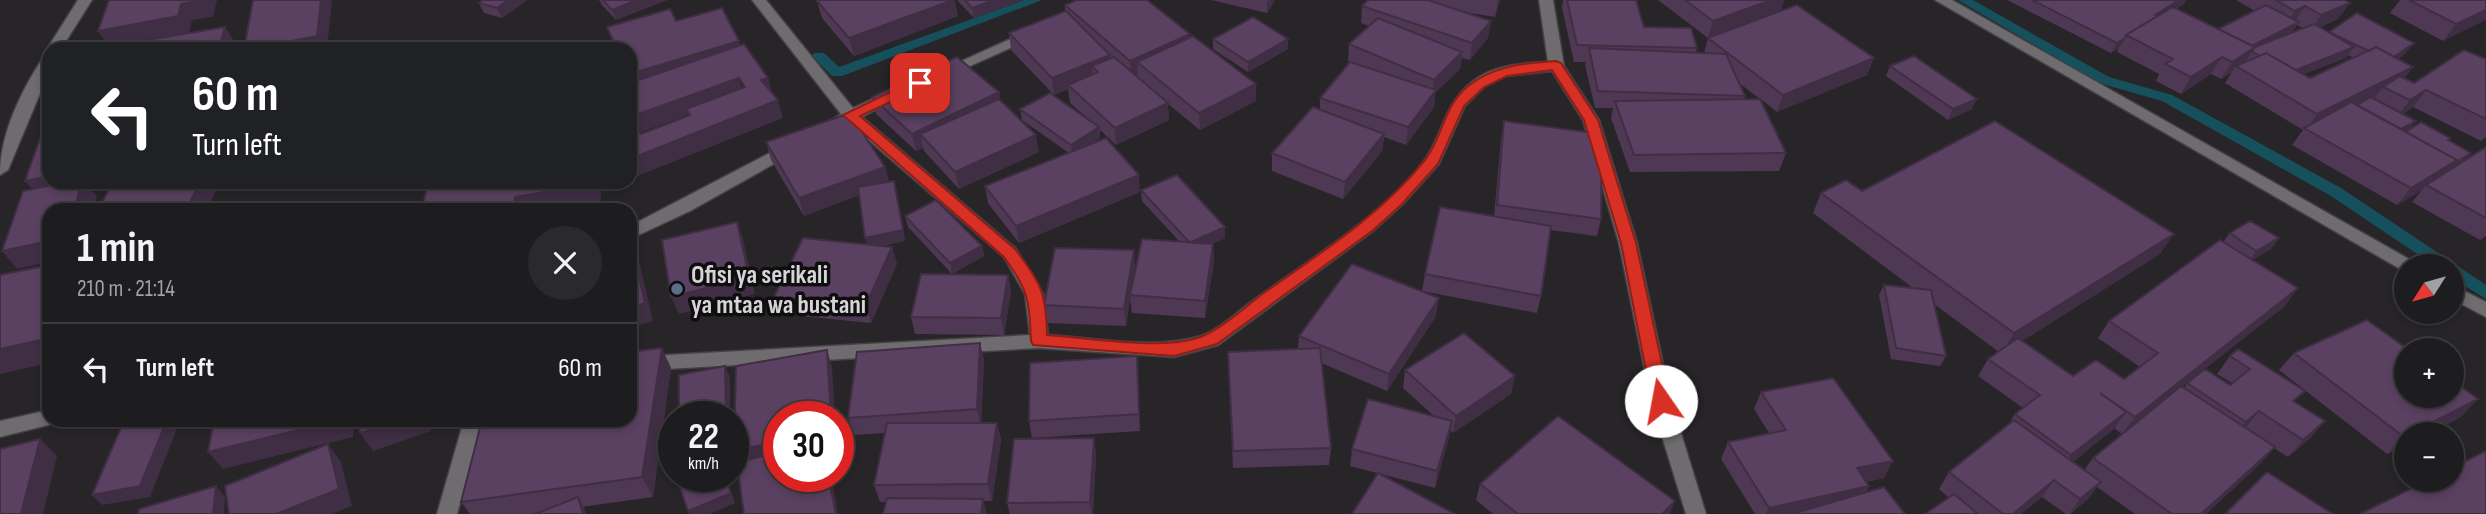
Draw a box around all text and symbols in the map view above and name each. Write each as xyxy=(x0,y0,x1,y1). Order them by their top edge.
pin xyxy=(890,53,950,113)
icon: arrive xyxy=(901,64,939,102)
text: 60 m xyxy=(192,66,279,125)
icon: left xyxy=(77,70,168,161)
text: Turn left xyxy=(192,126,282,165)
text: 1 min xyxy=(77,223,155,274)
button: close xyxy=(528,226,602,300)
north arrow xyxy=(2394,254,2464,324)
map controls xyxy=(2394,254,2464,492)
place label: Ofisi ya serikali ya mtaa wa bustani xyxy=(691,260,866,321)
text: 210 m · 21:14 xyxy=(77,275,175,303)
marker: Ofisi ya serikali ya mtaa wa bustani xyxy=(669,281,685,297)
button: + xyxy=(2394,338,2464,408)
icon: left xyxy=(77,350,115,388)
text: Turn left xyxy=(136,353,214,384)
text: 60 m xyxy=(558,353,602,384)
position arrow xyxy=(1624,364,1698,438)
speed limit sign: 30 xyxy=(763,401,854,492)
text: 22 xyxy=(688,416,719,459)
button: − xyxy=(2394,422,2464,492)
text: km/h xyxy=(688,453,719,474)

